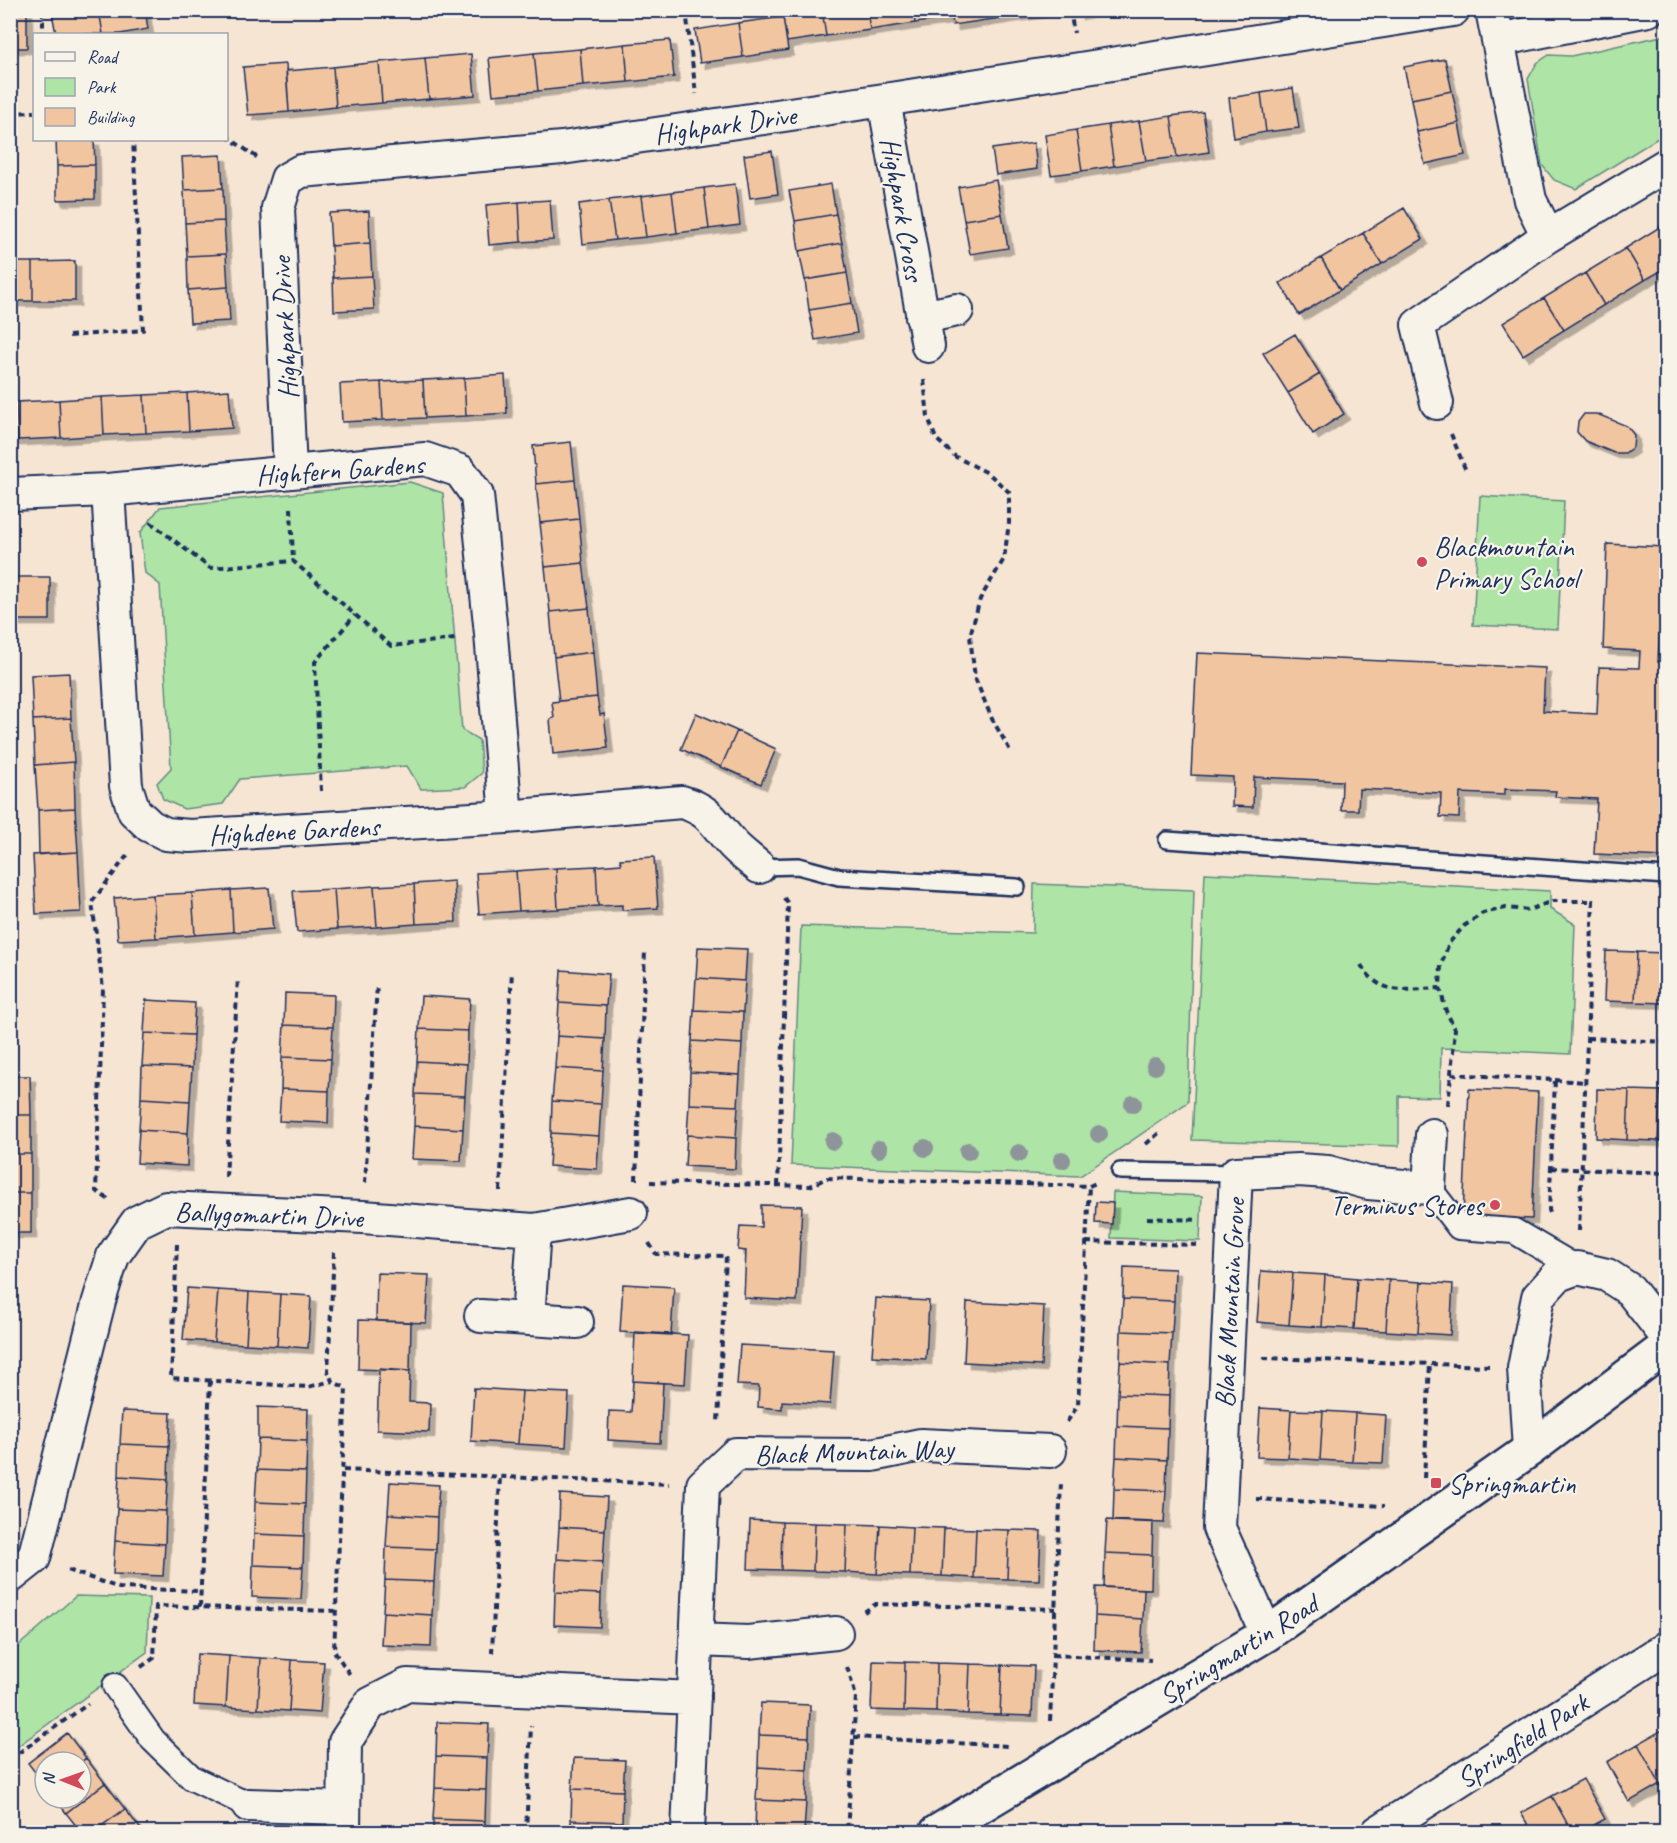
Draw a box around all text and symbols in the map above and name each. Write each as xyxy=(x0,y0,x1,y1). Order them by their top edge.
legend xyxy=(33,33,228,141)
text: Road xyxy=(87,46,120,68)
text: Park xyxy=(87,76,117,98)
street label: Highpark Drive xyxy=(652,97,800,152)
text: Building xyxy=(87,106,136,128)
street label: Highpark Cross xyxy=(873,135,933,286)
street label: Highpark Drive xyxy=(263,254,306,400)
street label: Highfern Gardens xyxy=(255,446,428,493)
place label: Blackmountain Primary School xyxy=(1434,529,1583,596)
marker: Blackmountain Primary School xyxy=(1415,555,1429,569)
street label: Highdene Gardens xyxy=(208,808,383,852)
place label: Terminus Stores xyxy=(1330,1188,1485,1223)
street label: Ballygomartin Drive xyxy=(174,1194,366,1235)
street label: Black Mountain Grove xyxy=(1207,1196,1253,1409)
marker: Terminus Stores xyxy=(1488,1198,1502,1212)
street label: Black Mountain Way xyxy=(754,1430,956,1472)
place label: Springmartin xyxy=(1448,1466,1576,1501)
marker: Springmartin xyxy=(1429,1476,1443,1490)
street label: Springmartin Road xyxy=(1152,1584,1328,1712)
street label: Springfield Park xyxy=(1450,1684,1596,1796)
north arrow xyxy=(33,1750,93,1810)
text: N xyxy=(39,1772,59,1785)

